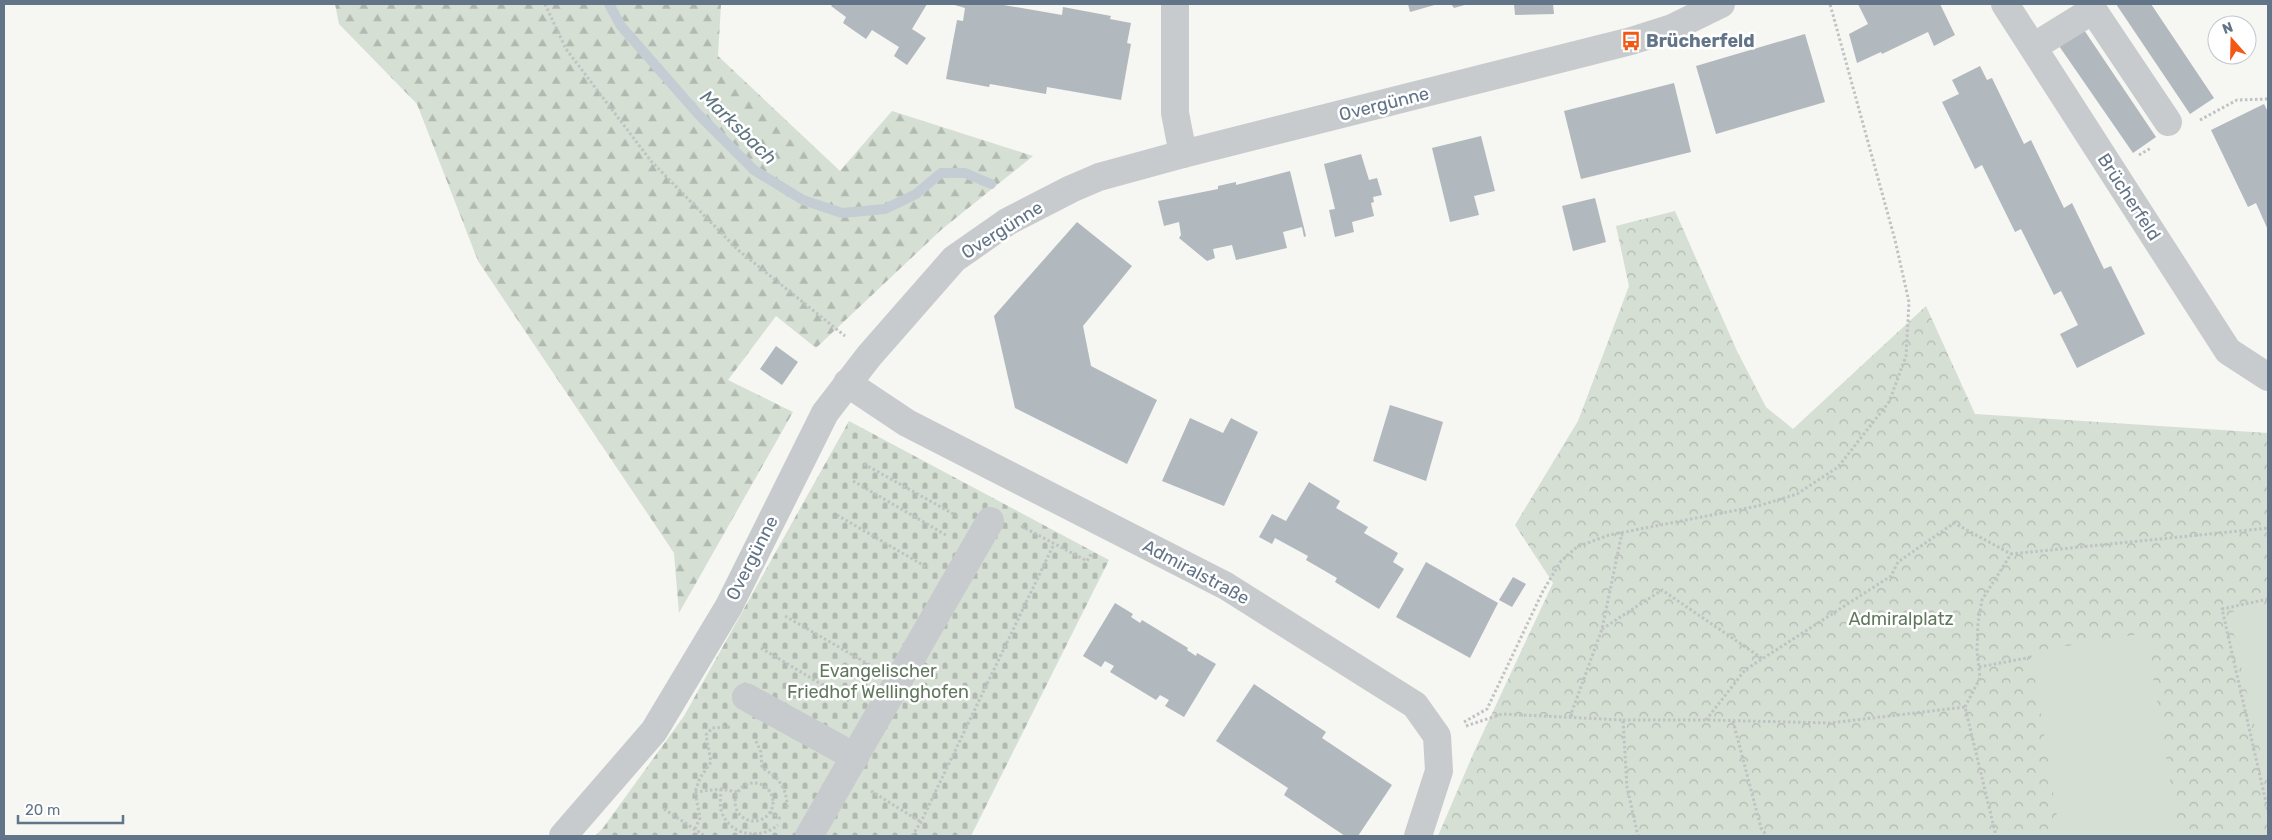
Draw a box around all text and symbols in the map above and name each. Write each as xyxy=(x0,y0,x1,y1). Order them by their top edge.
north arrow xyxy=(2207,15,2257,65)
text: N xyxy=(2220,19,2235,38)
bus stop icon: Brücherfeld xyxy=(1620,30,1642,52)
place label: Brücherfeld xyxy=(1646,30,1755,52)
street label: Overgünne xyxy=(1337,82,1431,126)
water label: Marksbach xyxy=(696,85,782,169)
street label: Brücherfeld xyxy=(2093,149,2165,245)
street label: Overgünne xyxy=(957,196,1047,264)
street label: Overgünne xyxy=(721,512,783,604)
street label: Admiralstraße xyxy=(1139,535,1253,609)
park label: Admiralplatz xyxy=(1848,608,1954,630)
park label: Evangelischer Friedhof Wellinghofen xyxy=(787,660,969,703)
scale bar xyxy=(18,792,122,824)
text: 20 m xyxy=(25,801,60,819)

